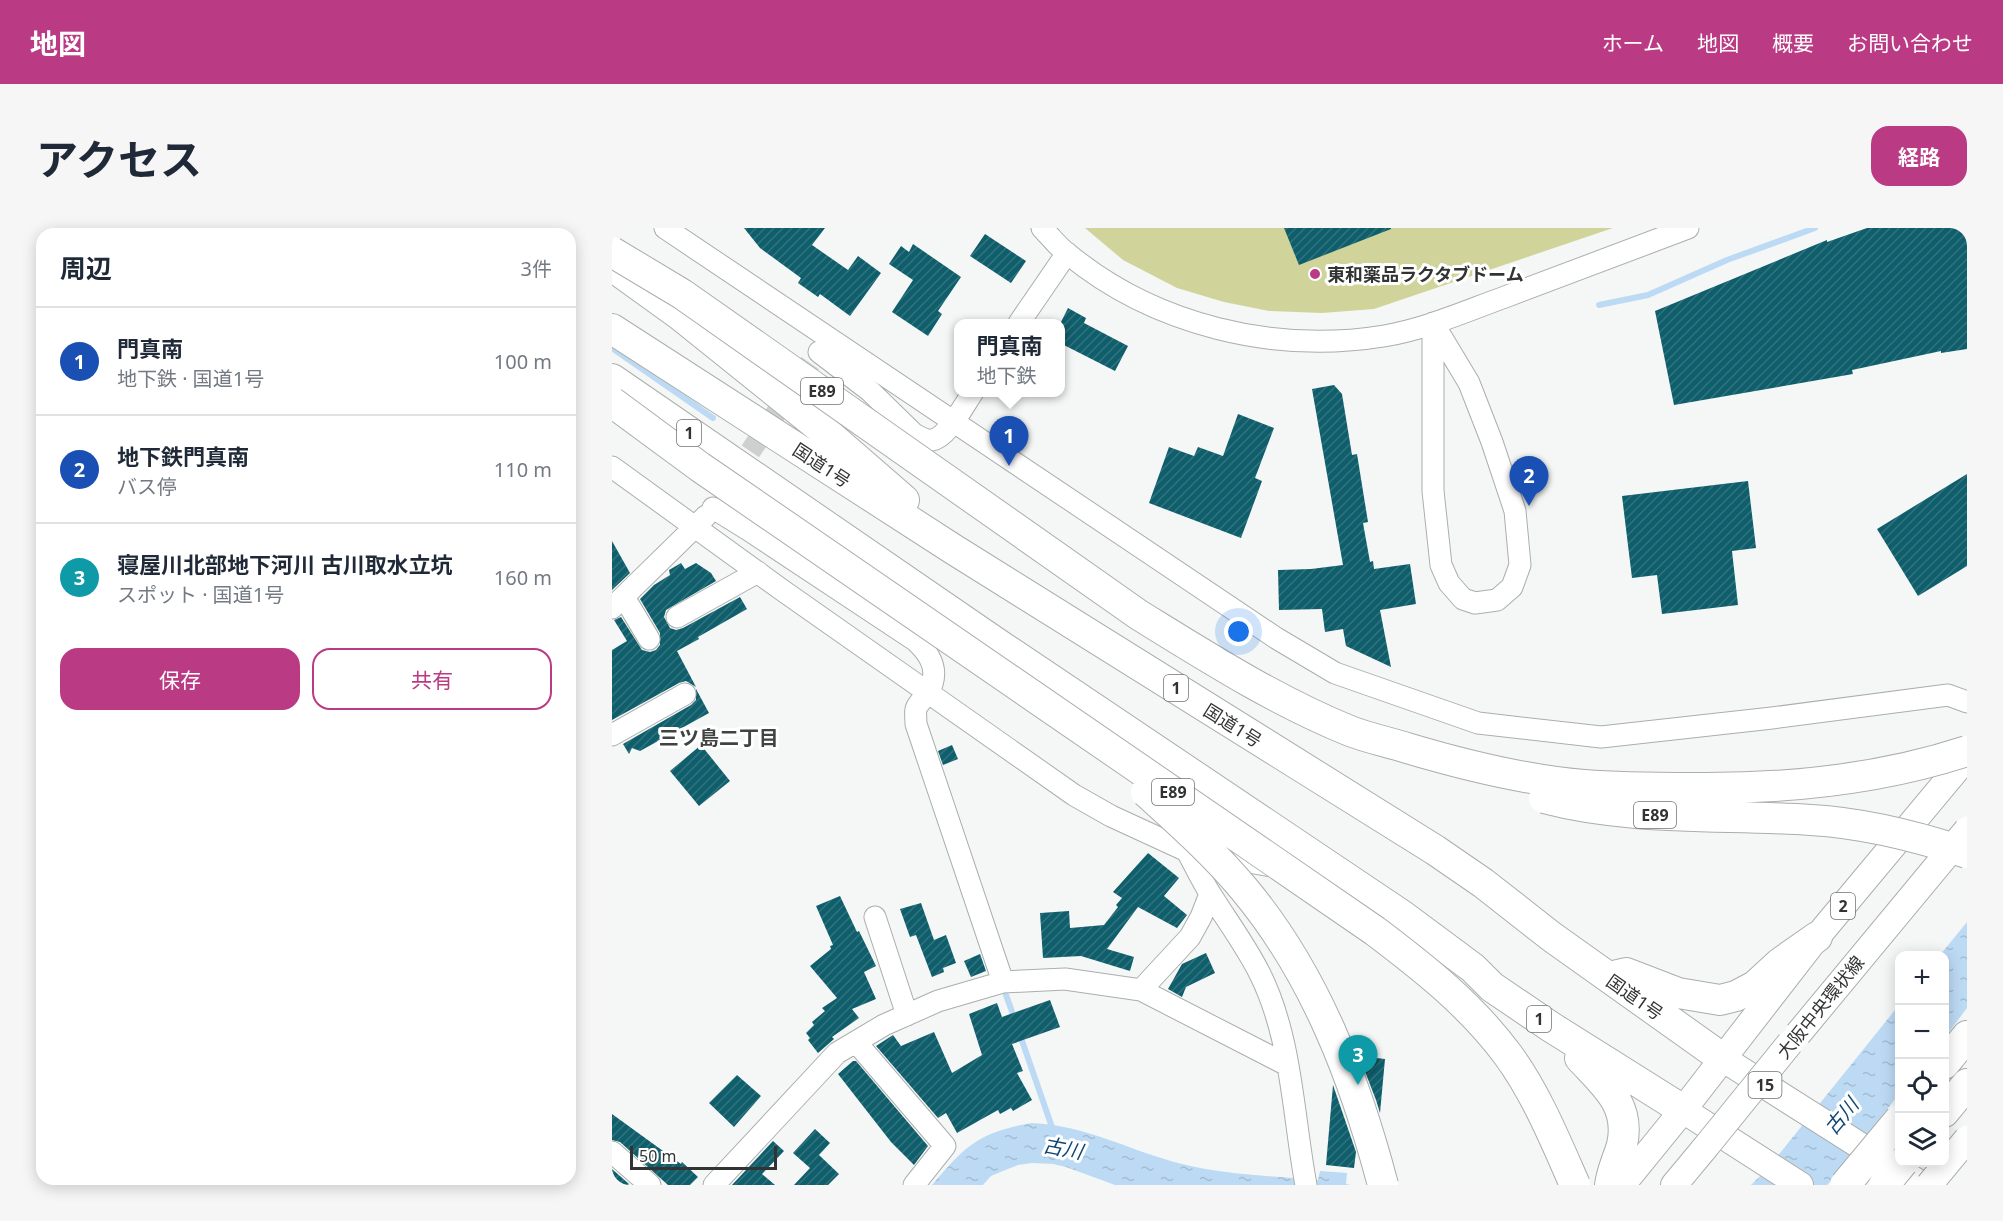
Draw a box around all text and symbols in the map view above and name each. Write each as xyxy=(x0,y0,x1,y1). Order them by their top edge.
text: 地図 xyxy=(30,24,86,62)
text: ホーム xyxy=(1602,29,1664,57)
text: 地図 xyxy=(1697,29,1739,57)
text: 概要 xyxy=(1772,29,1814,57)
text: お問い合わせ xyxy=(1847,29,1973,57)
button: 経路 xyxy=(1871,126,1967,186)
text: アクセス xyxy=(36,130,202,187)
text: 周辺 xyxy=(60,250,112,286)
text: 3件 xyxy=(521,255,552,282)
place label: 東和薬品ラクタブドーム xyxy=(1327,262,1524,286)
marker: 東和薬品ラクタブドーム xyxy=(1308,267,1322,281)
popup xyxy=(954,319,1065,397)
text: 門真南 xyxy=(976,330,1043,360)
text: 門真南 xyxy=(117,333,183,363)
text: 1 xyxy=(74,348,85,375)
text: 100 m xyxy=(494,348,552,375)
text: 地下鉄 xyxy=(976,362,1036,389)
text: 地下鉄 · 国道1号 xyxy=(117,365,264,392)
road number: E89 xyxy=(801,378,843,404)
pin: 1 xyxy=(990,416,1028,466)
road number: 1 xyxy=(677,420,701,446)
street label: 国道1号 xyxy=(789,437,855,493)
text: 地下鉄門真南 xyxy=(117,441,249,471)
text: 2 xyxy=(74,456,85,483)
text: 110 m xyxy=(494,456,552,483)
pin: 2 xyxy=(1510,456,1548,506)
text: バス停 xyxy=(117,473,177,500)
text: 寝屋川北部地下河川 古川取水立坑 xyxy=(117,549,453,579)
text: 3 xyxy=(74,564,85,591)
text: 160 m xyxy=(494,564,552,591)
text: スポット · 国道1号 xyxy=(117,581,284,608)
your location xyxy=(1224,617,1253,646)
button: 保存 xyxy=(60,648,300,710)
button: 共有 xyxy=(312,648,552,710)
road number: 1 xyxy=(1164,675,1188,701)
street label: 国道1号 xyxy=(1199,698,1267,752)
district label: 三ツ島二丁目 xyxy=(659,724,779,751)
road number: E89 xyxy=(1152,779,1194,805)
road number: E89 xyxy=(1634,802,1676,828)
road number: 2 xyxy=(1831,893,1855,919)
street label: 大阪中央環状線 xyxy=(1771,950,1869,1064)
map controls xyxy=(1895,951,1949,1167)
button: + xyxy=(1895,951,1949,1005)
street label: 国道1号 xyxy=(1602,969,1668,1025)
button: − xyxy=(1895,1005,1949,1059)
road number: 1 xyxy=(1527,1006,1551,1032)
pin: 3 xyxy=(1338,1036,1378,1085)
button: locate xyxy=(1895,1059,1949,1113)
road number: 15 xyxy=(1748,1072,1782,1098)
water label: 古川 xyxy=(1818,1090,1865,1140)
button: layers xyxy=(1895,1113,1949,1167)
water label: 古川 xyxy=(1041,1131,1087,1165)
scale bar xyxy=(630,1143,777,1170)
text: 50 m xyxy=(639,1145,676,1167)

